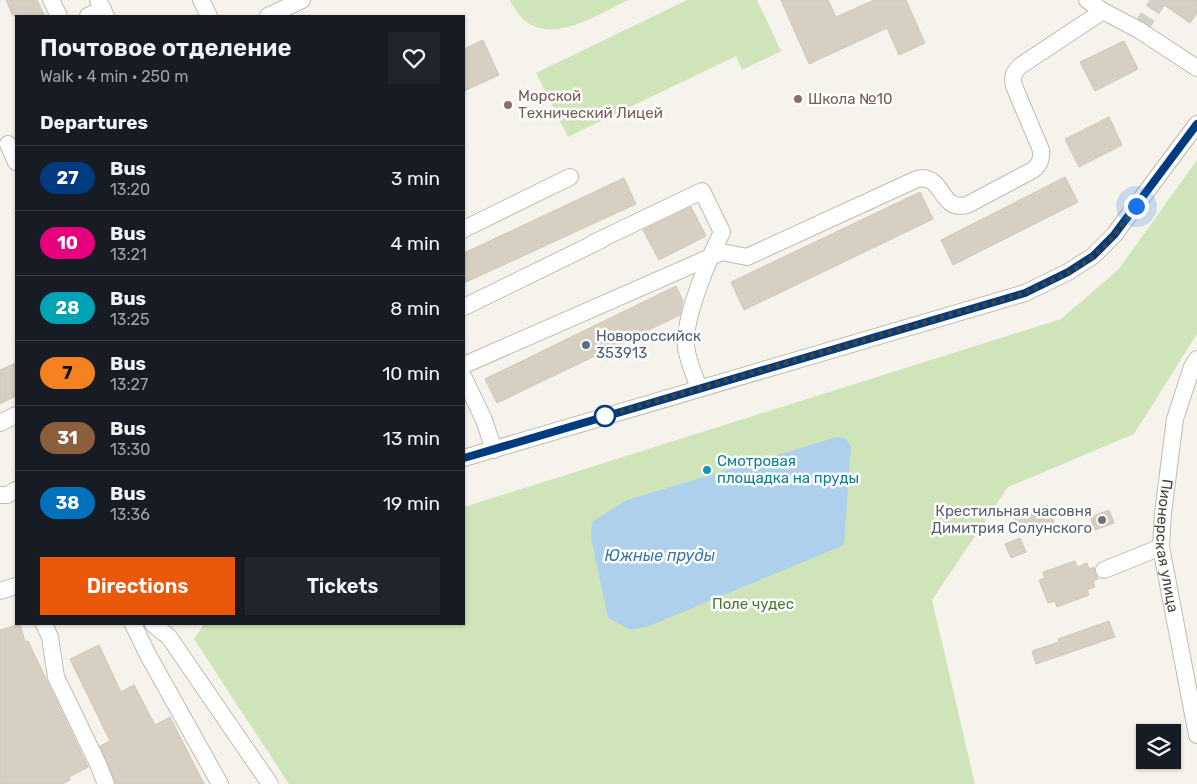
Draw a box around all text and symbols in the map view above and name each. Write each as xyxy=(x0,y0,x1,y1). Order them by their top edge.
button: heart xyxy=(388,32,440,84)
text: Почтовое отделение xyxy=(40,34,291,62)
text: Walk · 4 min · 250 m xyxy=(40,67,188,86)
place label: Морской Технический Лицей xyxy=(518,87,663,122)
place label: Школа №10 xyxy=(808,90,892,108)
marker: Школа №10 xyxy=(792,93,804,105)
marker: Морской Технический Лицей xyxy=(502,99,514,111)
text: Departures xyxy=(40,111,148,134)
text: Bus xyxy=(110,157,146,180)
text: 27 xyxy=(56,167,79,189)
text: 3 min xyxy=(391,167,440,190)
text: 13:20 xyxy=(110,180,150,199)
your location xyxy=(1124,194,1149,219)
text: Bus xyxy=(110,222,146,245)
text: 10 xyxy=(57,232,78,254)
text: 4 min xyxy=(391,232,440,255)
text: 13:21 xyxy=(110,245,147,264)
text: Bus xyxy=(110,287,146,310)
text: 28 xyxy=(56,297,79,319)
text: 8 min xyxy=(390,297,440,320)
text: 13:25 xyxy=(110,310,149,329)
place label: Новороссийск 353913 xyxy=(596,327,701,362)
marker: Новороссийск 353913 xyxy=(580,339,592,351)
text: Bus xyxy=(110,352,146,375)
text: 7 xyxy=(62,362,73,384)
text: 10 min xyxy=(382,362,440,385)
text: 13:27 xyxy=(110,375,148,394)
unlabelled marker xyxy=(594,405,616,427)
text: Bus xyxy=(110,417,146,440)
text: 31 xyxy=(57,427,78,449)
text: 13 min xyxy=(383,427,440,450)
text: 13:30 xyxy=(110,440,150,459)
place label: Смотровая площадка на пруды xyxy=(717,452,859,487)
marker: Смотровая площадка на пруды xyxy=(701,464,713,476)
street label: Пионерская улица xyxy=(1152,478,1182,614)
text: Bus xyxy=(110,482,146,505)
text: 38 xyxy=(55,492,80,514)
text: 19 min xyxy=(383,492,440,515)
place label: Крестильная часовня Димитрия Солунского xyxy=(931,502,1092,537)
text: 13:36 xyxy=(110,505,150,524)
marker: Крестильная часовня Димитрия Солунского xyxy=(1096,514,1108,526)
water label: Южные пруды xyxy=(605,546,715,565)
button: Directions xyxy=(40,557,235,615)
button: Tickets xyxy=(245,557,440,615)
park label: Поле чудес xyxy=(712,595,794,613)
map controls xyxy=(1136,724,1181,769)
button: layers xyxy=(1136,724,1181,769)

